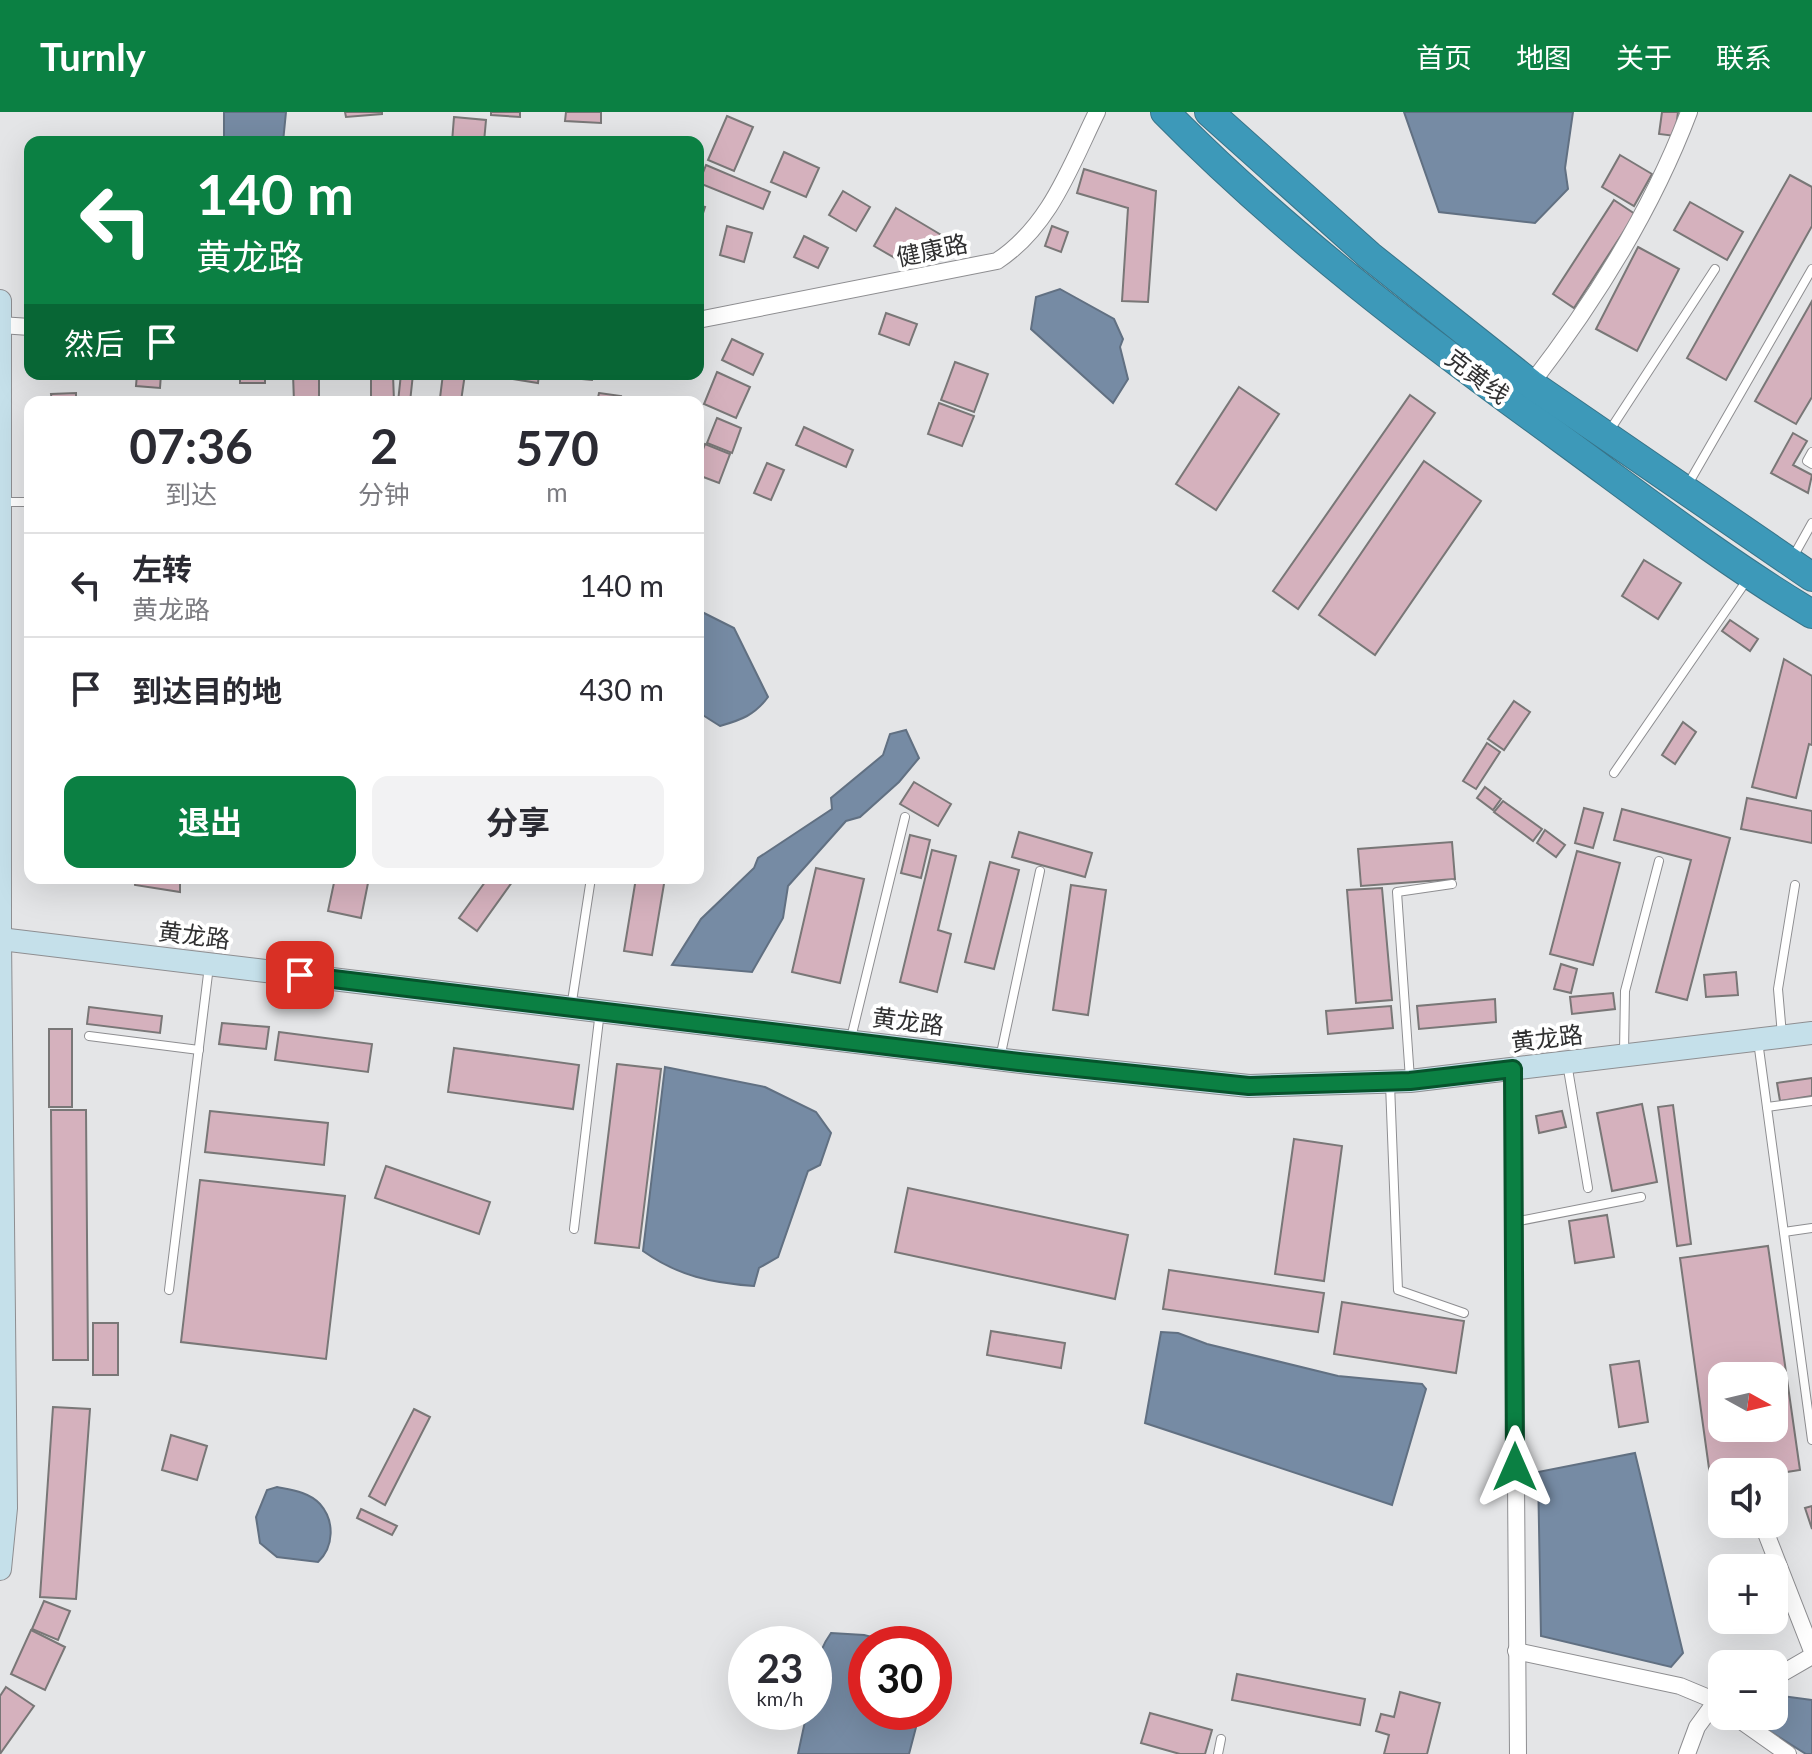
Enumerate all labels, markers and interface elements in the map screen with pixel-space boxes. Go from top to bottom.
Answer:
text: Turnly [40,33,146,79]
text: 首页 [1416,40,1472,74]
text: 地图 [1516,40,1572,74]
text: 关于 [1616,40,1672,74]
text: 联系 [1716,40,1772,74]
text: 140 m [196,160,354,227]
icon: left [64,168,168,272]
street label: 健康路 [893,228,970,271]
text: 黄龙路 [196,234,304,278]
icon: arrive [140,320,184,364]
text: 然后 [64,325,124,361]
street label: 克黄线 [1440,343,1515,409]
text: 07:36 [129,417,253,474]
text: 2 [370,417,398,474]
text: 570 [515,419,599,476]
text: m [546,476,568,508]
text: 到达 [165,478,217,510]
text: 分钟 [358,478,410,510]
text: 左转 [132,550,192,586]
icon: left [64,563,108,607]
text: 140 m [579,567,664,603]
text: 黄龙路 [132,593,210,625]
icon: arrive [64,667,108,711]
text: 430 m [579,671,664,707]
text: 到达目的地 [132,672,282,708]
button: 退出 [64,776,356,868]
button: 分享 [372,776,664,868]
street label: 黄龙路 [157,916,232,953]
pin [266,941,334,1009]
icon: arrive [278,953,322,997]
street label: 黄龙路 [871,1002,946,1039]
street label: 黄龙路 [1509,1019,1584,1056]
north arrow [1708,1362,1788,1442]
map controls [1708,1362,1788,1730]
position arrow [1473,1425,1557,1509]
button: sound [1708,1458,1788,1538]
button: + [1708,1554,1788,1634]
speed limit sign: 30 [848,1626,952,1730]
text: 23 [757,1644,803,1692]
button: − [1708,1650,1788,1730]
text: km/h [757,1686,803,1710]

